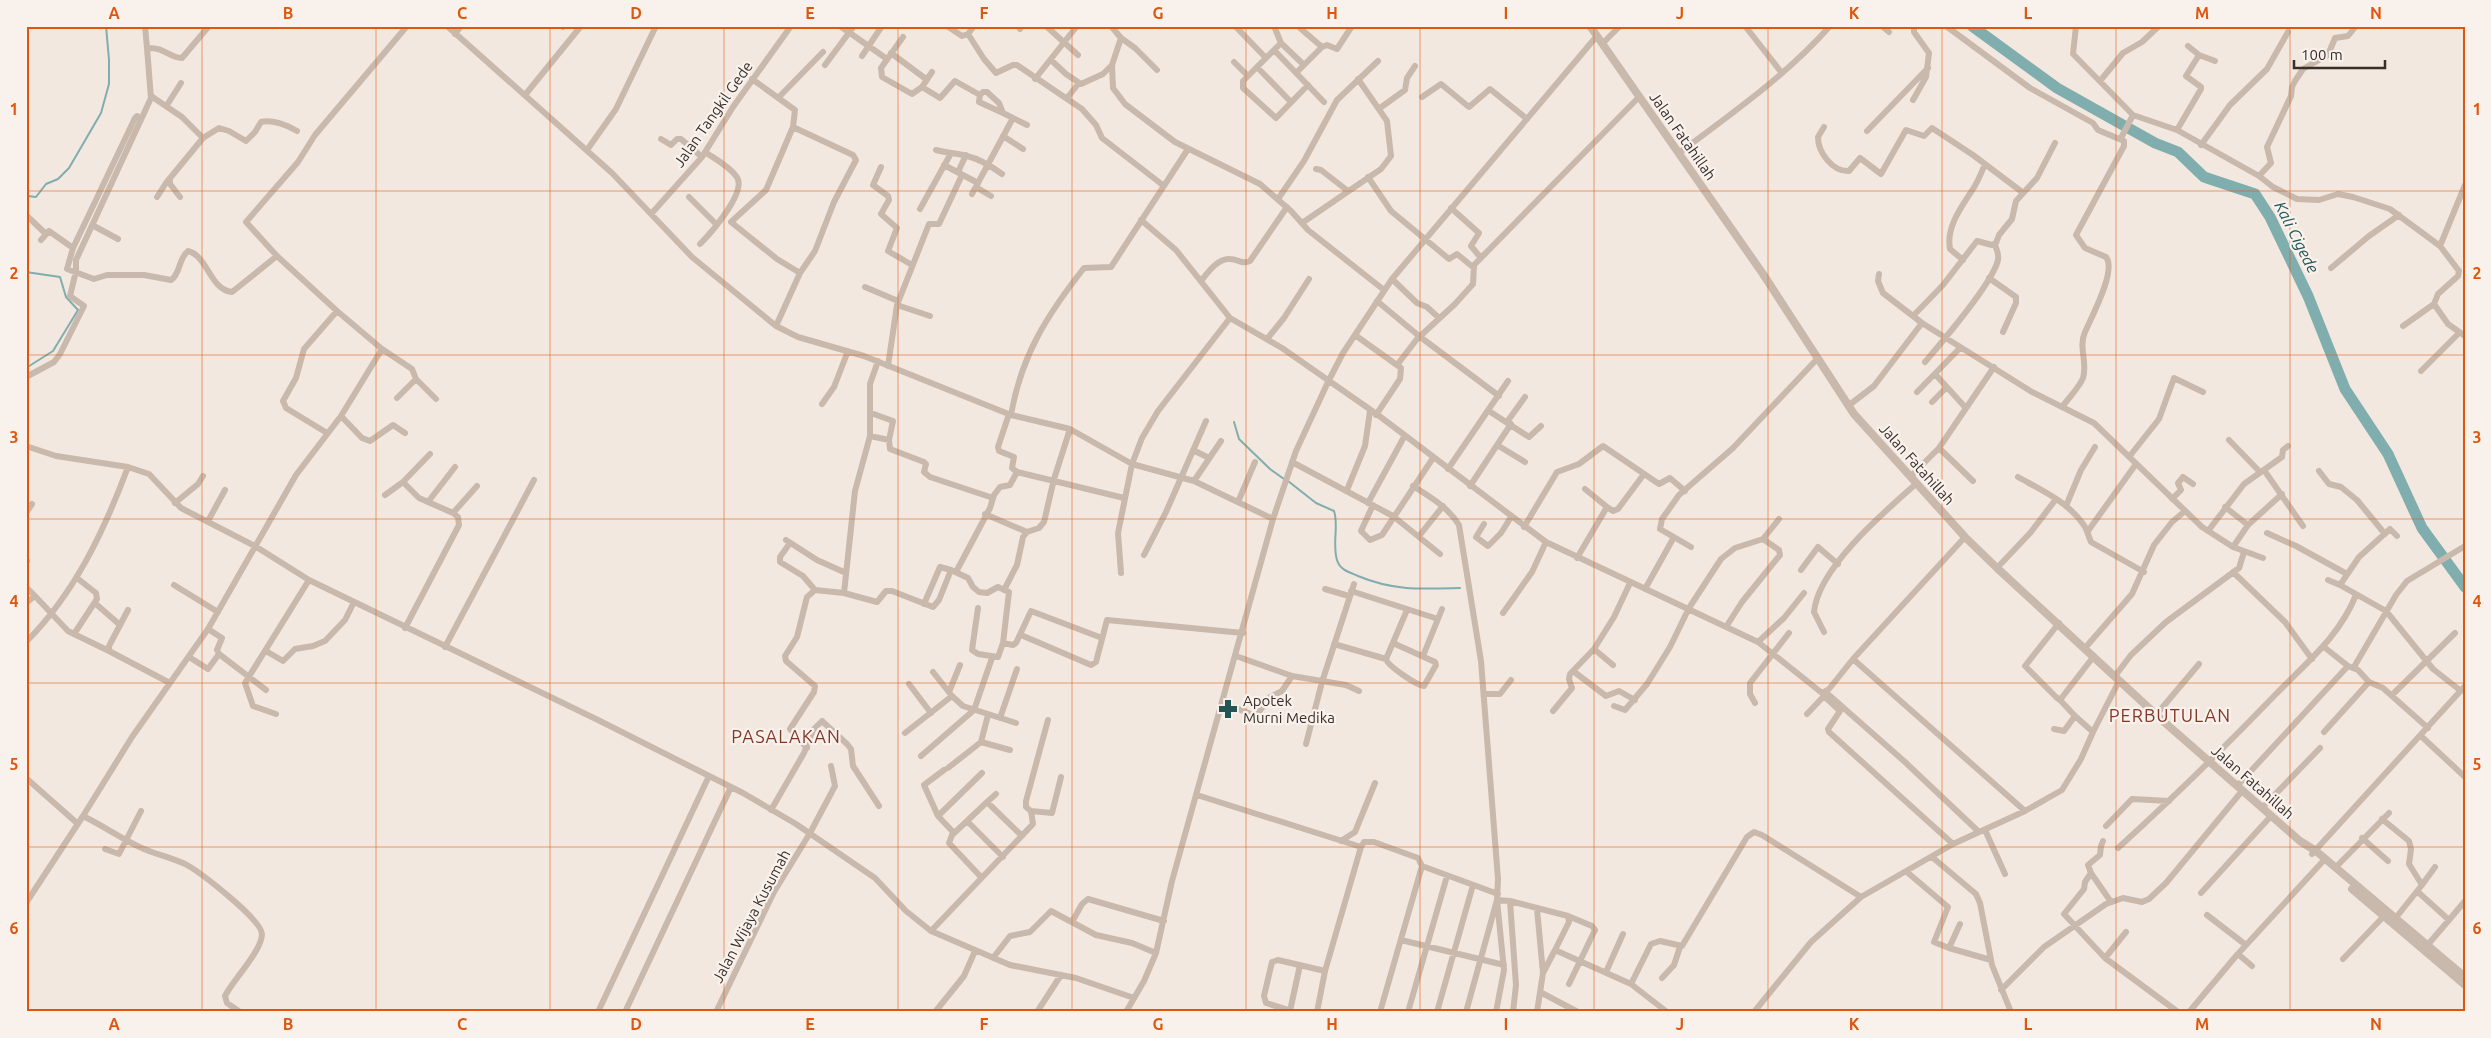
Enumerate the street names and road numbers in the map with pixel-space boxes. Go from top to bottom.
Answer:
street label: Jalan Tangkil Gede [670,58,756,170]
street label: Jalan Fatahillah [1646,89,1720,183]
street label: Jalan Fatahillah [1876,420,1958,508]
street label: Jalan Fatahillah [2208,742,2298,822]
street label: Jalan Wijaya Kusumah [709,847,793,985]

